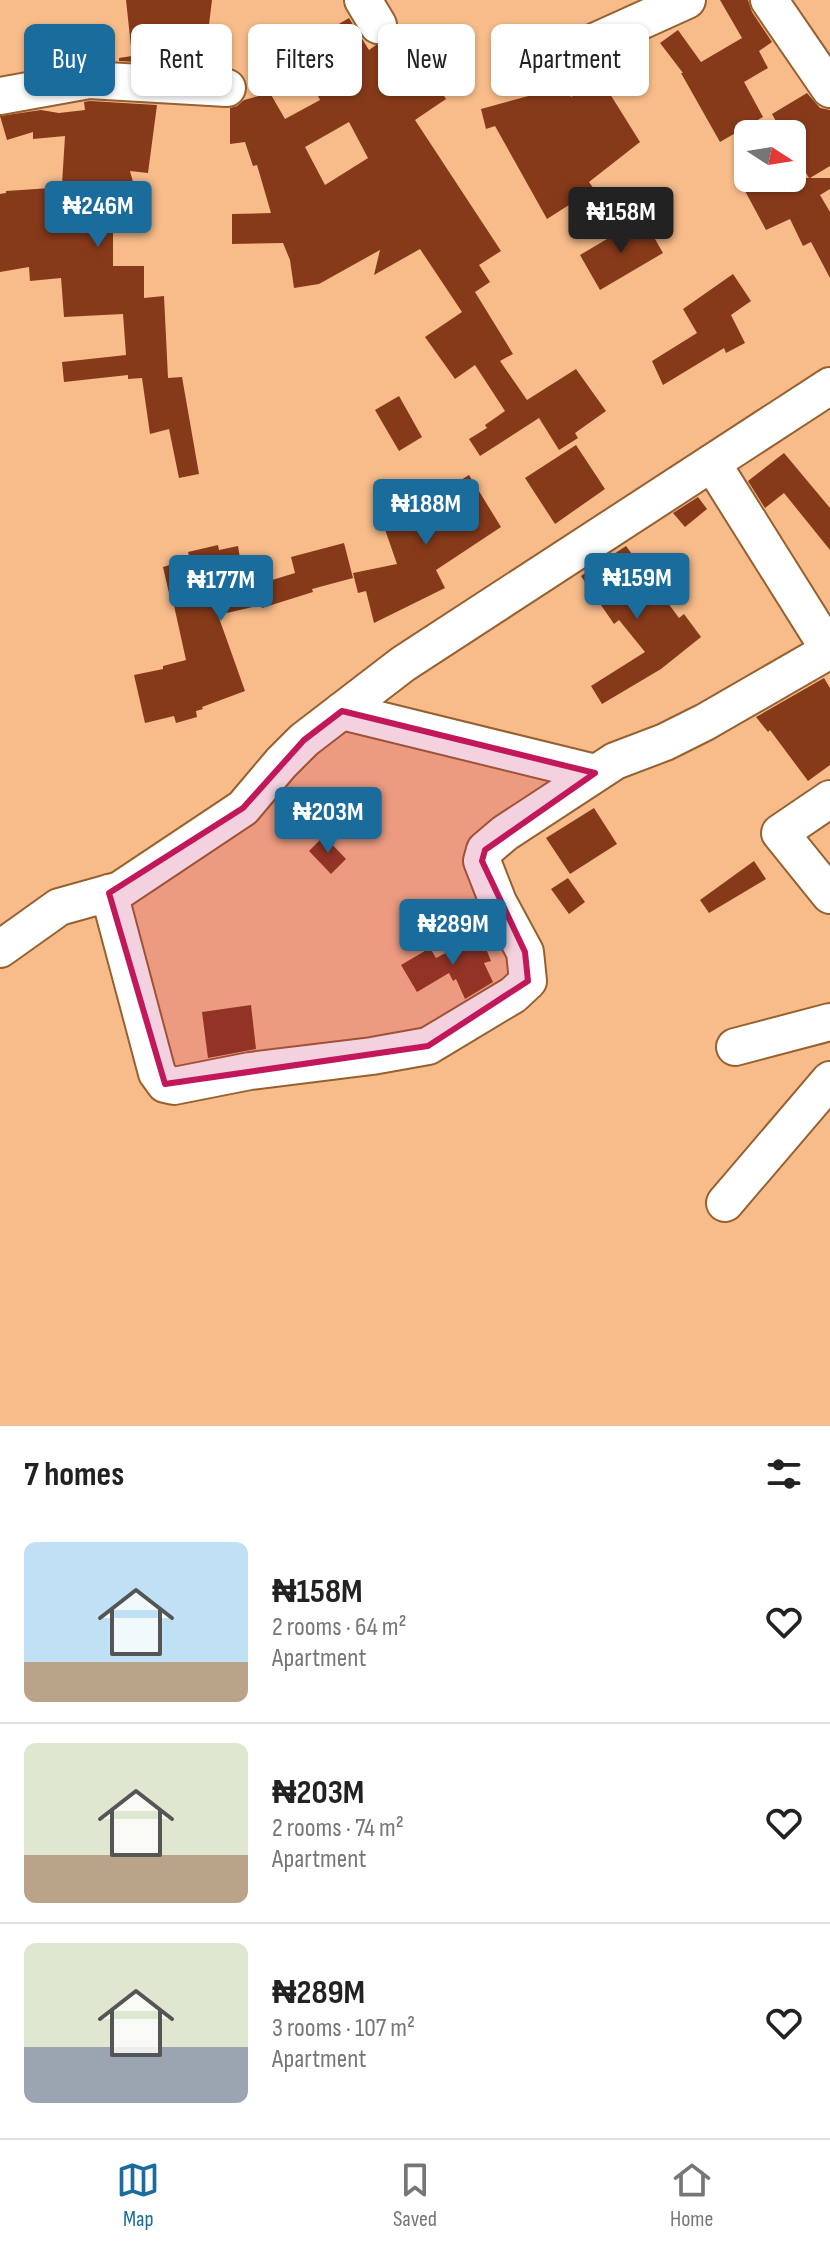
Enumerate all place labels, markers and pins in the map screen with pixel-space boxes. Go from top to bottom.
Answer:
pin: ₦246M [42,181,154,249]
pin: ₦158M [565,187,677,255]
pin: ₦188M [370,479,482,547]
pin: ₦159M [581,553,693,621]
pin: ₦177M [165,555,277,623]
pin: ₦203M [272,787,384,855]
pin: ₦289M [397,899,509,967]

